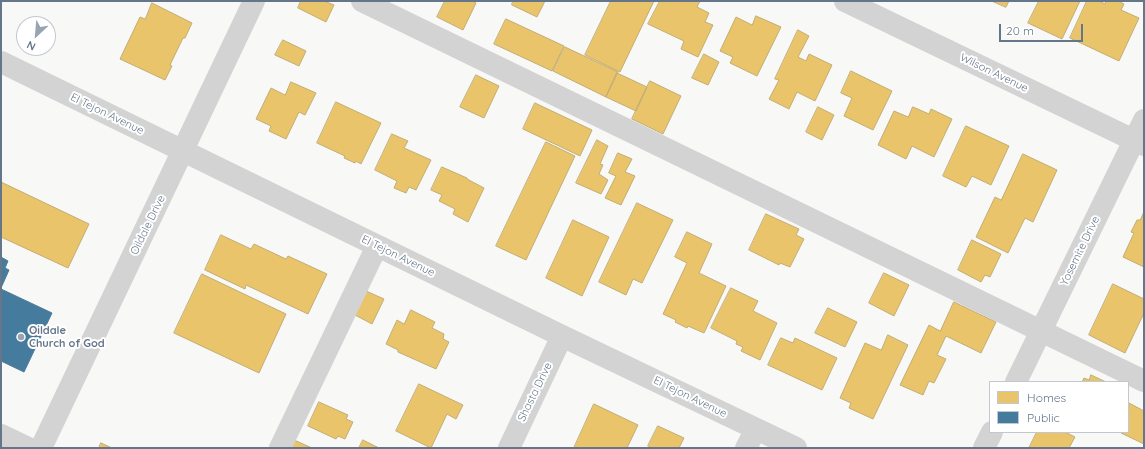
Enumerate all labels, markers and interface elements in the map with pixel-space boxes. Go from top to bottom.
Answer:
north arrow [16,16,56,56]
scale bar [1001,16,1085,42]
text: 20 m [1006,23,1034,38]
text: N [24,38,38,54]
street label: Wilson Avenue [958,51,1030,95]
street label: El Tejon Avenue [68,91,146,137]
street label: Oildale Drive [128,193,168,257]
street label: Yosemite Drive [1058,214,1102,288]
street label: El Tejon Avenue [359,233,437,279]
place label: Oildale Church of God [29,324,105,350]
marker: Oildale Church of God [16,332,26,342]
street label: Shasta Drive [515,360,555,424]
street label: El Tejon Avenue [651,374,729,420]
legend [989,381,1129,433]
text: Homes [1027,390,1066,405]
text: Public [1027,410,1060,425]

